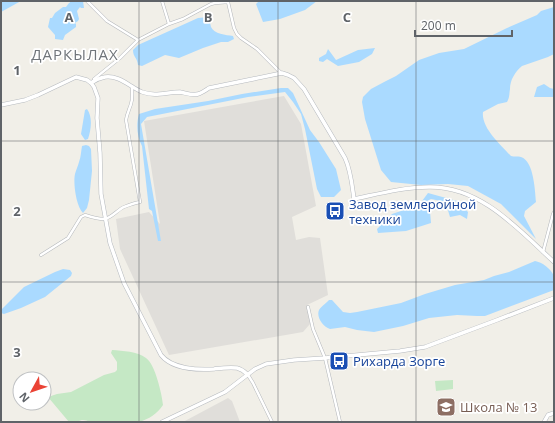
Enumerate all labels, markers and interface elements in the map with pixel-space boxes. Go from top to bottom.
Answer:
text: A [65,8,74,26]
text: B [204,8,213,26]
text: C [343,8,351,26]
scale bar [415,12,512,38]
text: 200 m [421,17,456,34]
district label: ДАРКЫЛАХ [31,44,119,64]
text: 1 [13,61,21,79]
place label: Завод землеройной техники [349,195,476,228]
bus stop icon: Завод землеройной техники [324,200,346,222]
text: 2 [13,202,21,220]
text: 3 [13,343,21,361]
bus stop icon: Рихарда Зорге [328,350,350,372]
place label: Рихарда Зорге [353,352,445,370]
north arrow [12,371,52,411]
text: N [15,389,33,406]
school or university icon: Школа № 13 [435,396,457,418]
place label: Школа № 13 [460,398,537,416]

